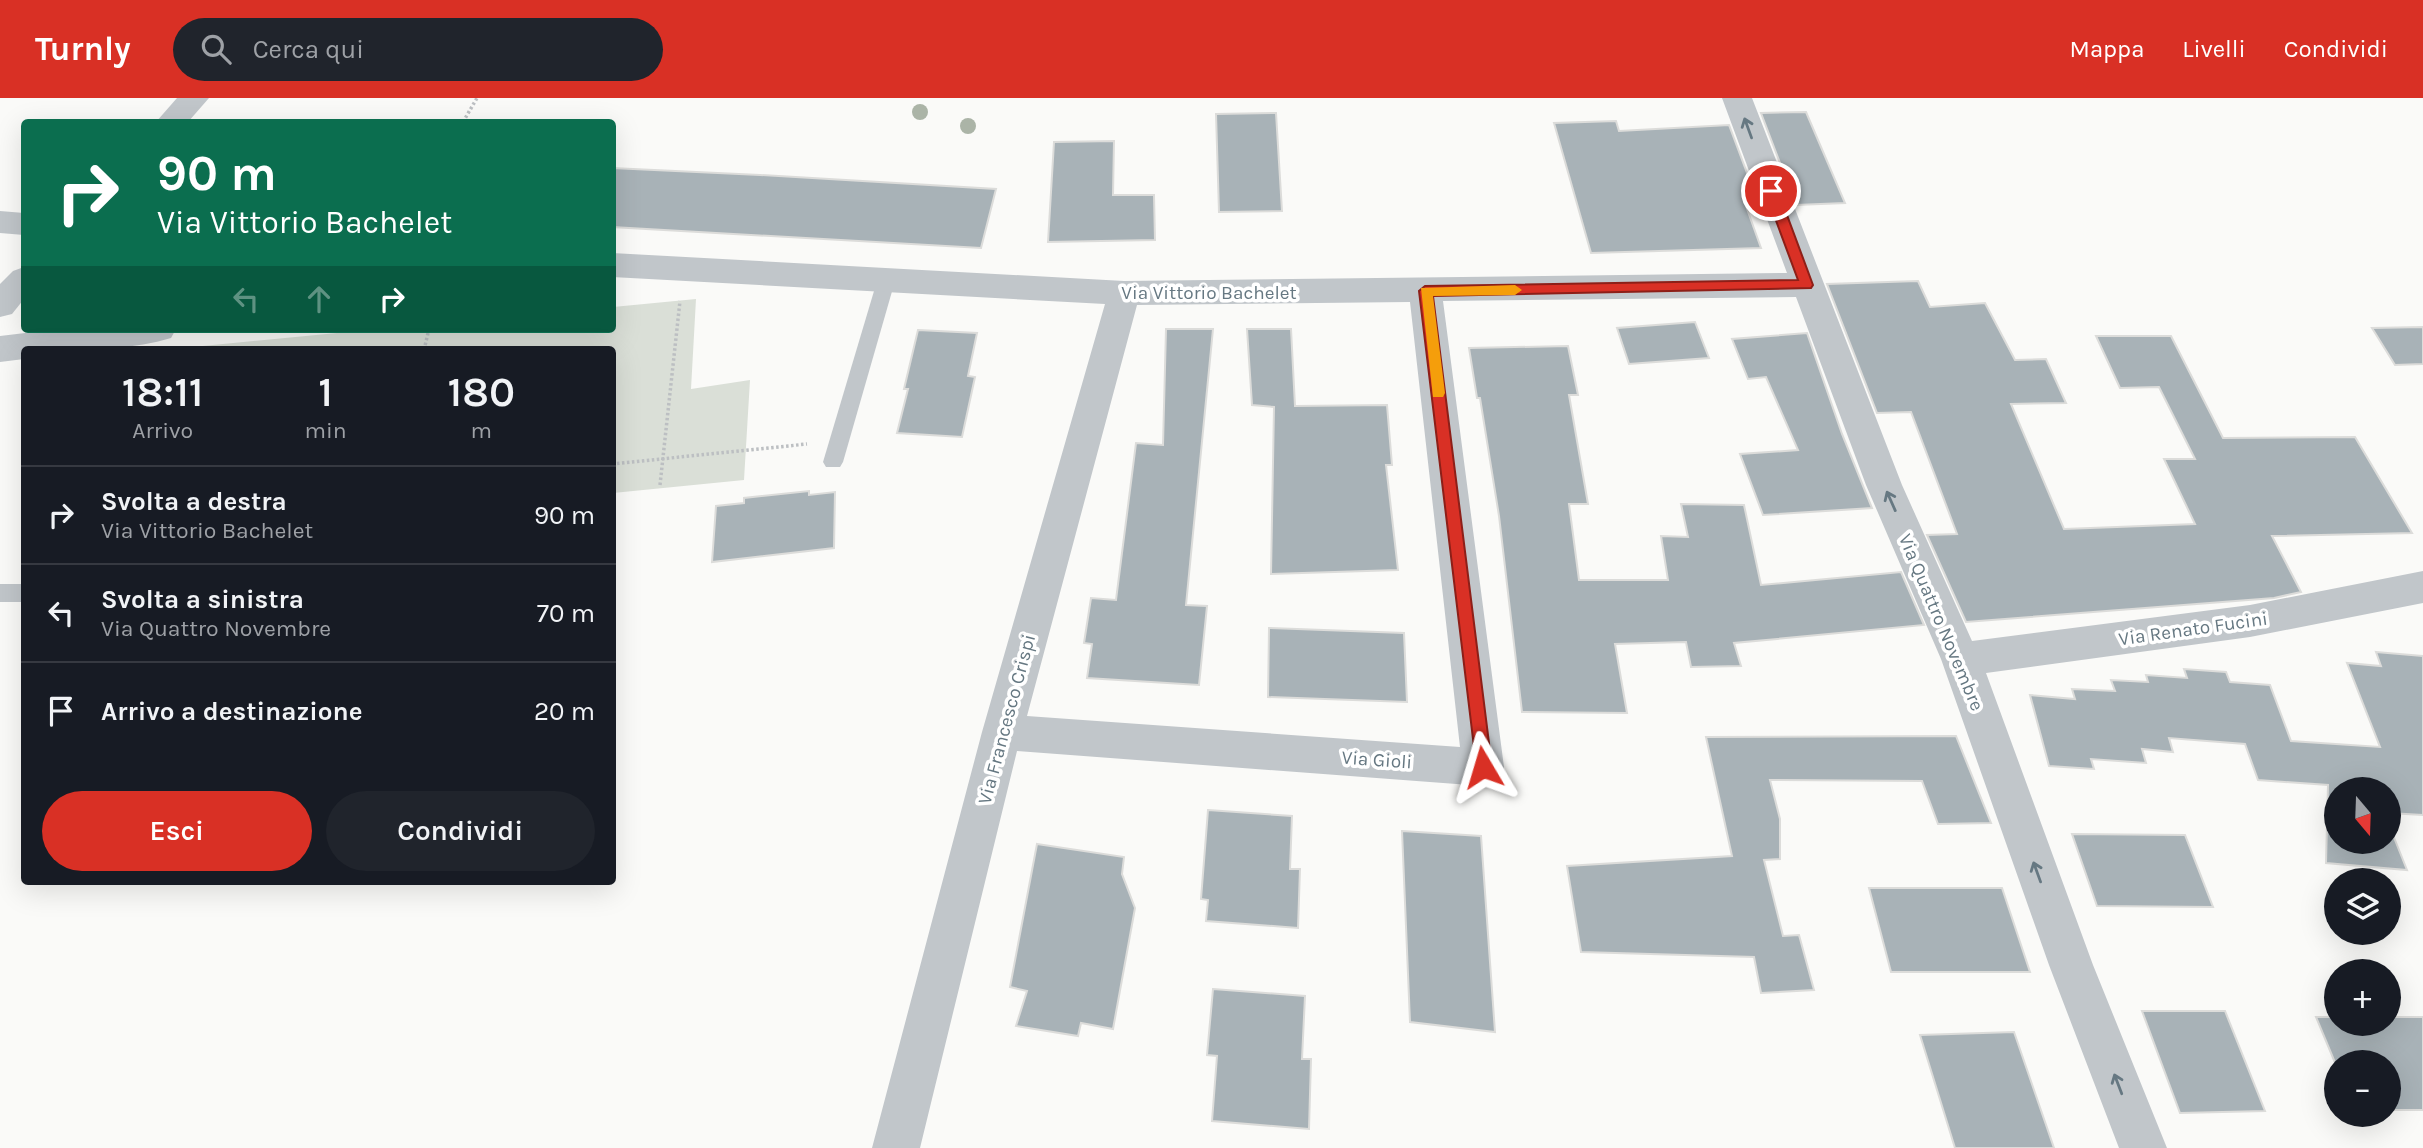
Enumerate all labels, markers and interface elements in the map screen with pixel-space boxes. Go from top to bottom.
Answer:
search box [173,18,663,81]
text: Turnly [35,30,131,68]
icon: search [197,30,235,68]
text: Cerca qui [253,34,364,65]
text: Mappa [2070,35,2144,63]
text: Livelli [2182,35,2246,63]
text: Condividi [2284,35,2388,63]
one-way arrow [1741,118,1753,140]
text: 90 m [157,145,277,202]
icon: right [42,147,133,238]
pin [1741,161,1801,221]
icon: arrive [1752,172,1790,210]
text: Via Vittorio Bachelet [157,204,452,241]
icon: left [227,280,265,318]
icon: ahead [300,280,338,318]
icon: right [373,280,411,318]
street label: Via Vittorio Bachelet [1121,282,1297,304]
text: 18:11 [122,367,204,417]
text: 1 [318,367,333,417]
text: 180 [448,367,515,417]
text: Arrivo [132,417,193,444]
text: min [304,417,347,444]
text: m [471,417,492,444]
text: Svolta a destra [101,486,287,517]
one-way arrow [1883,491,1896,512]
icon: right [42,496,80,534]
text: 90 m [534,500,595,531]
text: Via Vittorio Bachelet [101,517,313,544]
street label: Via Quattro Novembre [1894,531,1988,714]
text: Svolta a sinistra [101,584,304,615]
icon: left [42,594,80,632]
text: 70 m [537,598,595,629]
street label: Via Renato Fucini [2117,608,2269,650]
text: Via Quattro Novembre [101,615,331,642]
street label: Via Francesco Crispi [974,632,1040,807]
icon: arrive [42,692,80,730]
text: Arrivo a destinazione [101,696,363,727]
text: 20 m [534,696,595,727]
position arrow [1446,730,1520,804]
street label: Via Gioli [1341,747,1413,773]
north arrow [2324,777,2401,854]
map controls [2324,777,2401,1127]
button: Esci [42,791,312,871]
button: Condividi [326,791,595,871]
one-way arrow [2030,861,2043,883]
button: layers [2324,868,2401,945]
button: + [2324,959,2401,1036]
button: − [2324,1050,2401,1127]
one-way arrow [2110,1074,2123,1096]

